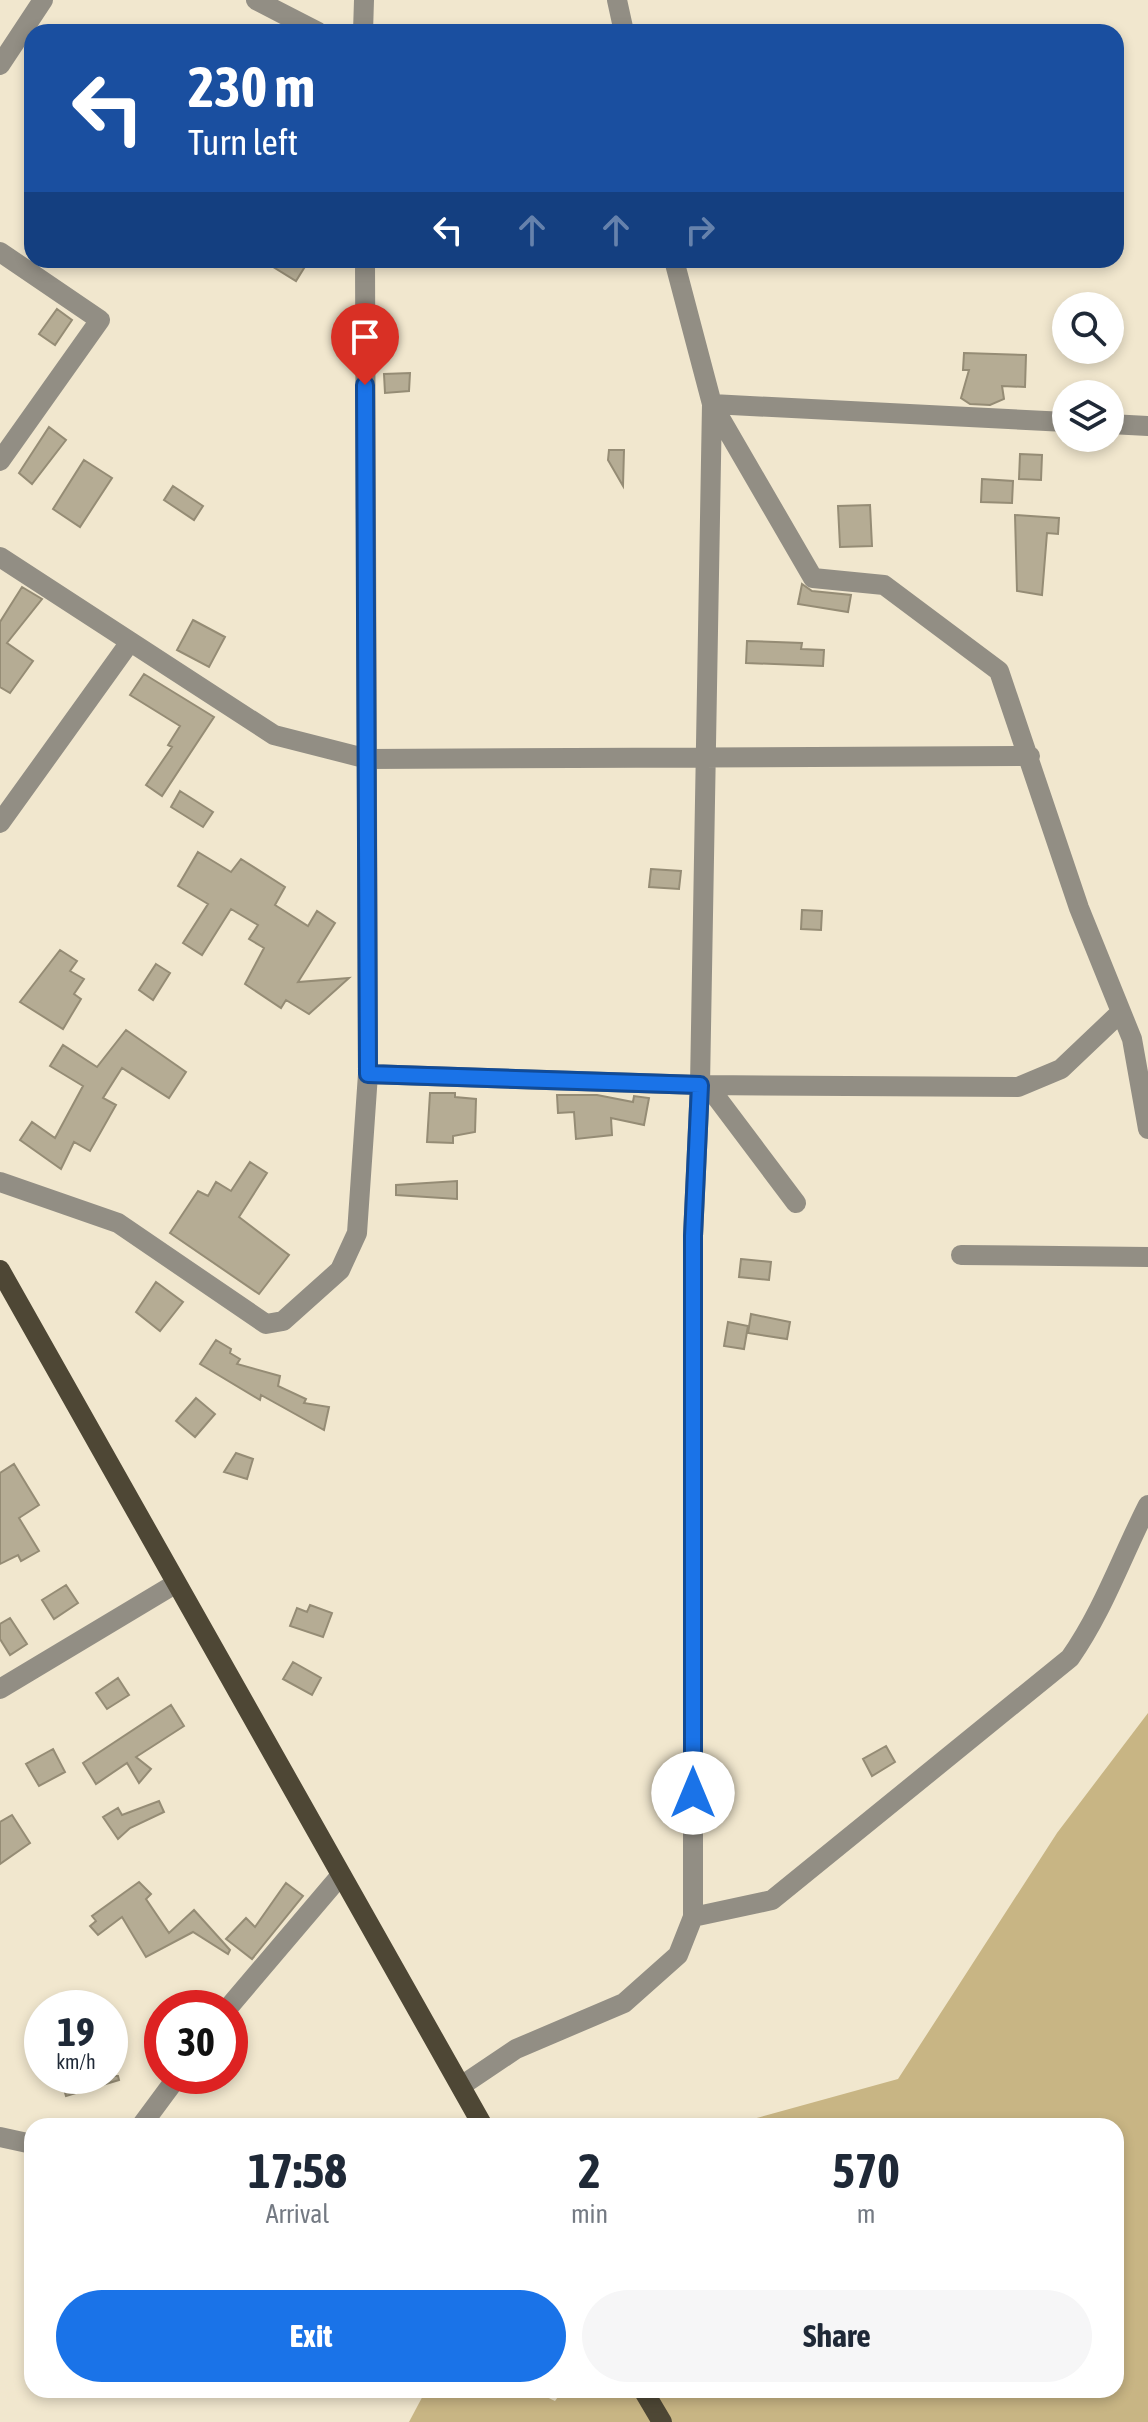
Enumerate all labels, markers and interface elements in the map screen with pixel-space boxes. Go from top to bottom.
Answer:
text: 230 m [188,55,315,119]
icon: left [56,56,160,160]
text: Turn left [188,121,298,163]
icon: left [426,208,470,252]
icon: ahead [510,208,554,252]
icon: ahead [594,208,638,252]
icon: right [678,208,722,252]
map controls [1052,292,1124,452]
button: search [1052,292,1124,364]
pin [331,303,399,385]
icon: arrive [343,315,387,359]
button: layers [1052,380,1124,452]
position arrow [651,1751,735,1835]
speed limit sign: 30 [144,1990,248,2094]
text: 19 [57,2009,95,2054]
text: km/h [56,2050,96,2073]
text: 17:58 [248,2143,347,2198]
text: 2 [578,2143,601,2198]
text: 570 [832,2143,900,2198]
text: Arrival [266,2199,329,2229]
text: min [571,2199,608,2229]
text: m [857,2199,875,2229]
button: Exit [56,2290,566,2382]
button: Share [582,2290,1092,2382]

